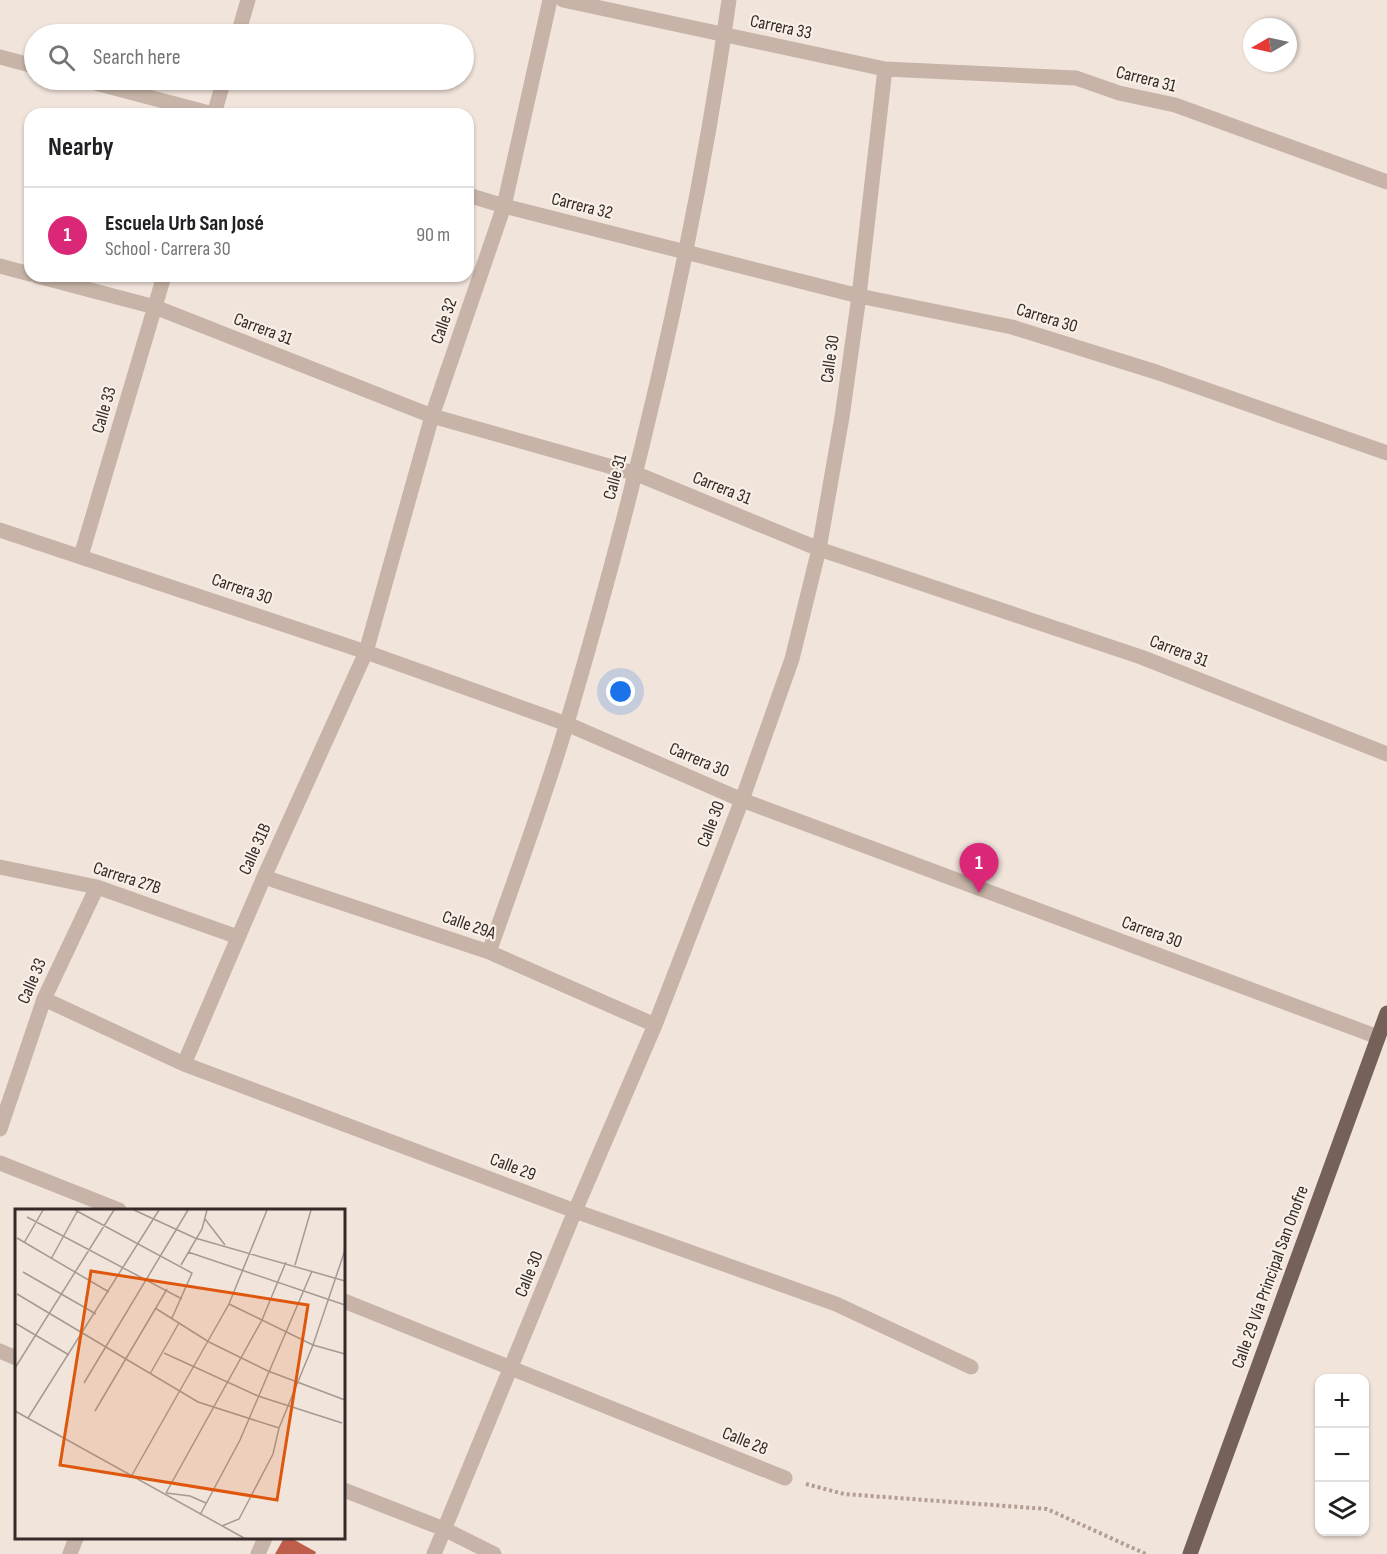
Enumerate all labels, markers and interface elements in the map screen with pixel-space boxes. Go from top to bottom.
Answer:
street label: Carrera 33 [748,10,814,44]
north arrow [1243,18,1297,72]
search box [24,24,474,90]
icon: search [45,41,78,74]
text: Search here [93,44,180,71]
street label: Carrera 31 [1114,61,1179,97]
text: Nearby [48,132,114,163]
street label: Carrera 32 [549,188,615,224]
text: Escuela Urb San José [105,210,264,237]
text: 1 [64,223,71,247]
text: 90 m [416,223,450,247]
text: School · Carrera 30 [105,237,231,261]
street label: Calle 32 [426,295,462,347]
street label: Carrera 30 [1014,299,1080,337]
street label: Carrera 31 [231,308,296,350]
street label: Calle 30 [816,334,844,384]
street label: Calle 33 [87,384,121,436]
street label: Calle 31 [599,451,631,502]
street label: Carrera 31 [690,467,755,509]
street label: Carrera 30 [209,569,275,609]
street label: Carrera 31 [1147,630,1212,672]
your location [606,677,635,706]
street label: Carrera 30 [666,738,732,782]
street label: Calle 30 [693,798,729,850]
street label: Calle 31B [234,820,276,878]
pin: 1 [960,844,998,893]
street label: Carrera 27B [90,857,164,899]
street label: Calle 29A [439,906,499,944]
street label: Carrera 30 [1119,911,1185,953]
street label: Calle 33 [13,955,51,1007]
street label: Calle 29 [487,1149,539,1185]
street label: Calle 29 Vía Principal San Onofre [1227,1183,1313,1371]
inset map [15,1209,345,1539]
street label: Calle 30 [510,1248,548,1300]
map controls [1315,1374,1369,1536]
button: + [1315,1374,1369,1428]
street label: Calle 28 [719,1422,771,1460]
button: − [1315,1428,1369,1482]
button: layers [1315,1482,1369,1536]

